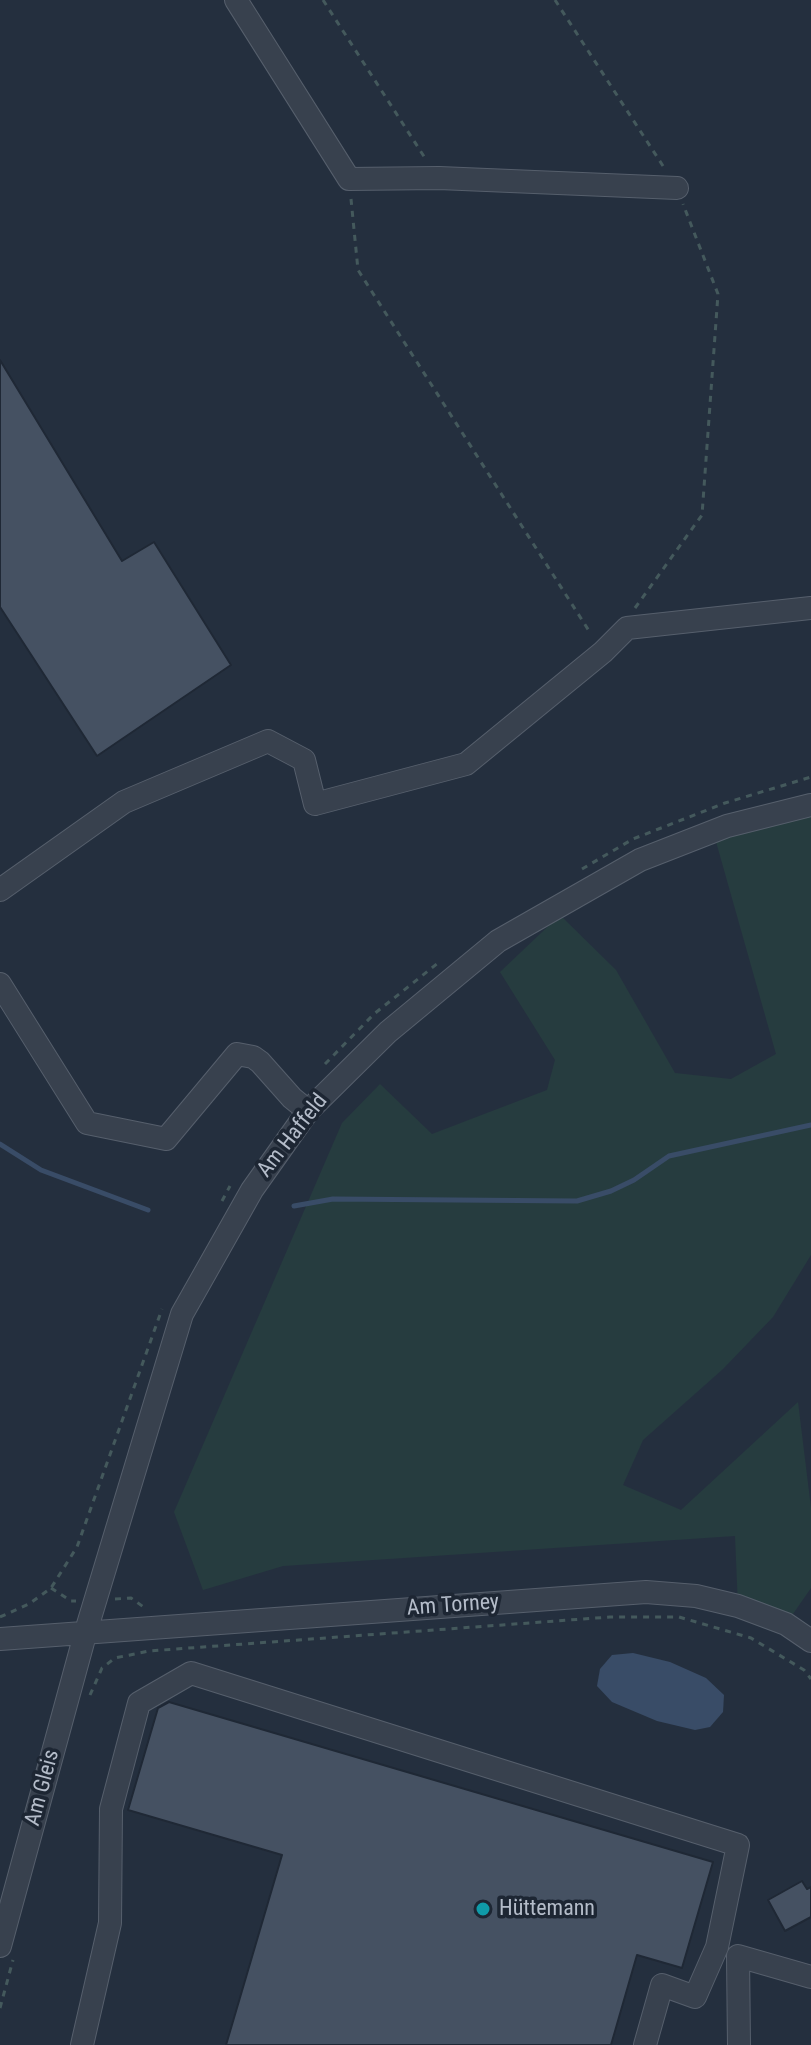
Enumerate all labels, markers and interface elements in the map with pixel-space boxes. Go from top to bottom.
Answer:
street label: Am Haffeld [252,1089,334,1183]
street label: Am Torney [406,1590,500,1622]
street label: Am Gleis [20,1747,66,1829]
place label: Hüttemann [499,1896,595,1922]
marker: Hüttemann [474,1900,492,1918]

